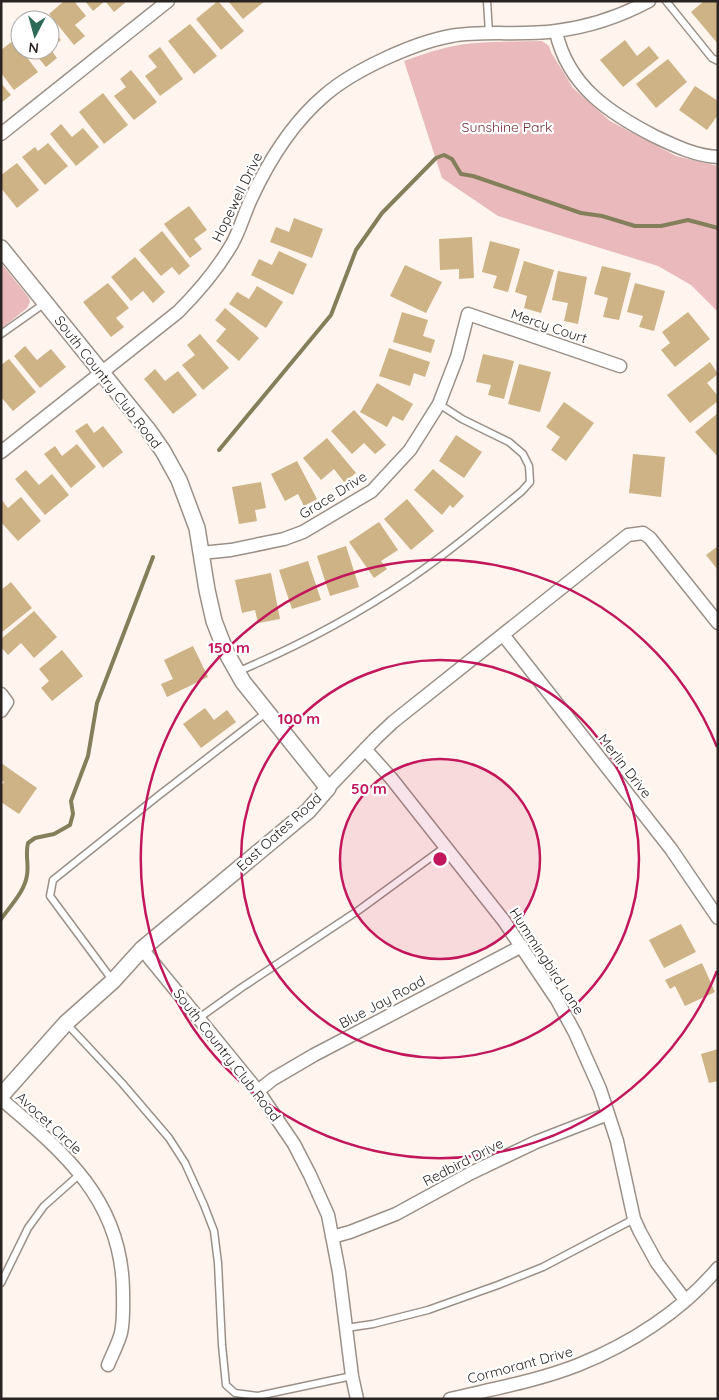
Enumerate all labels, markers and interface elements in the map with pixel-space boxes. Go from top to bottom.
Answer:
north arrow [10,10,60,60]
text: N [28,38,40,57]
park label: Sunshine Park [462,118,552,136]
street label: Hopewell Drive [208,149,266,245]
street label: Mercy Court [509,305,590,348]
street label: South Country Club Road [51,312,165,452]
street label: Grace Drive [296,467,370,523]
text: 150 m [208,638,250,657]
text: 100 m [278,709,320,728]
street label: Merlin Drive [594,730,656,802]
text: 50 m [351,779,387,798]
street label: East Oates Road [233,789,325,875]
centre of rings [431,850,449,868]
street label: Hummingbird Lane [506,904,588,1018]
street label: Blue Jay Road [336,972,428,1032]
street label: South Country Club Road [170,985,284,1125]
street label: Avocet Circle [12,1088,86,1158]
street label: Redbird Drive [420,1134,506,1190]
street label: Cormorant Drive [465,1342,575,1388]

